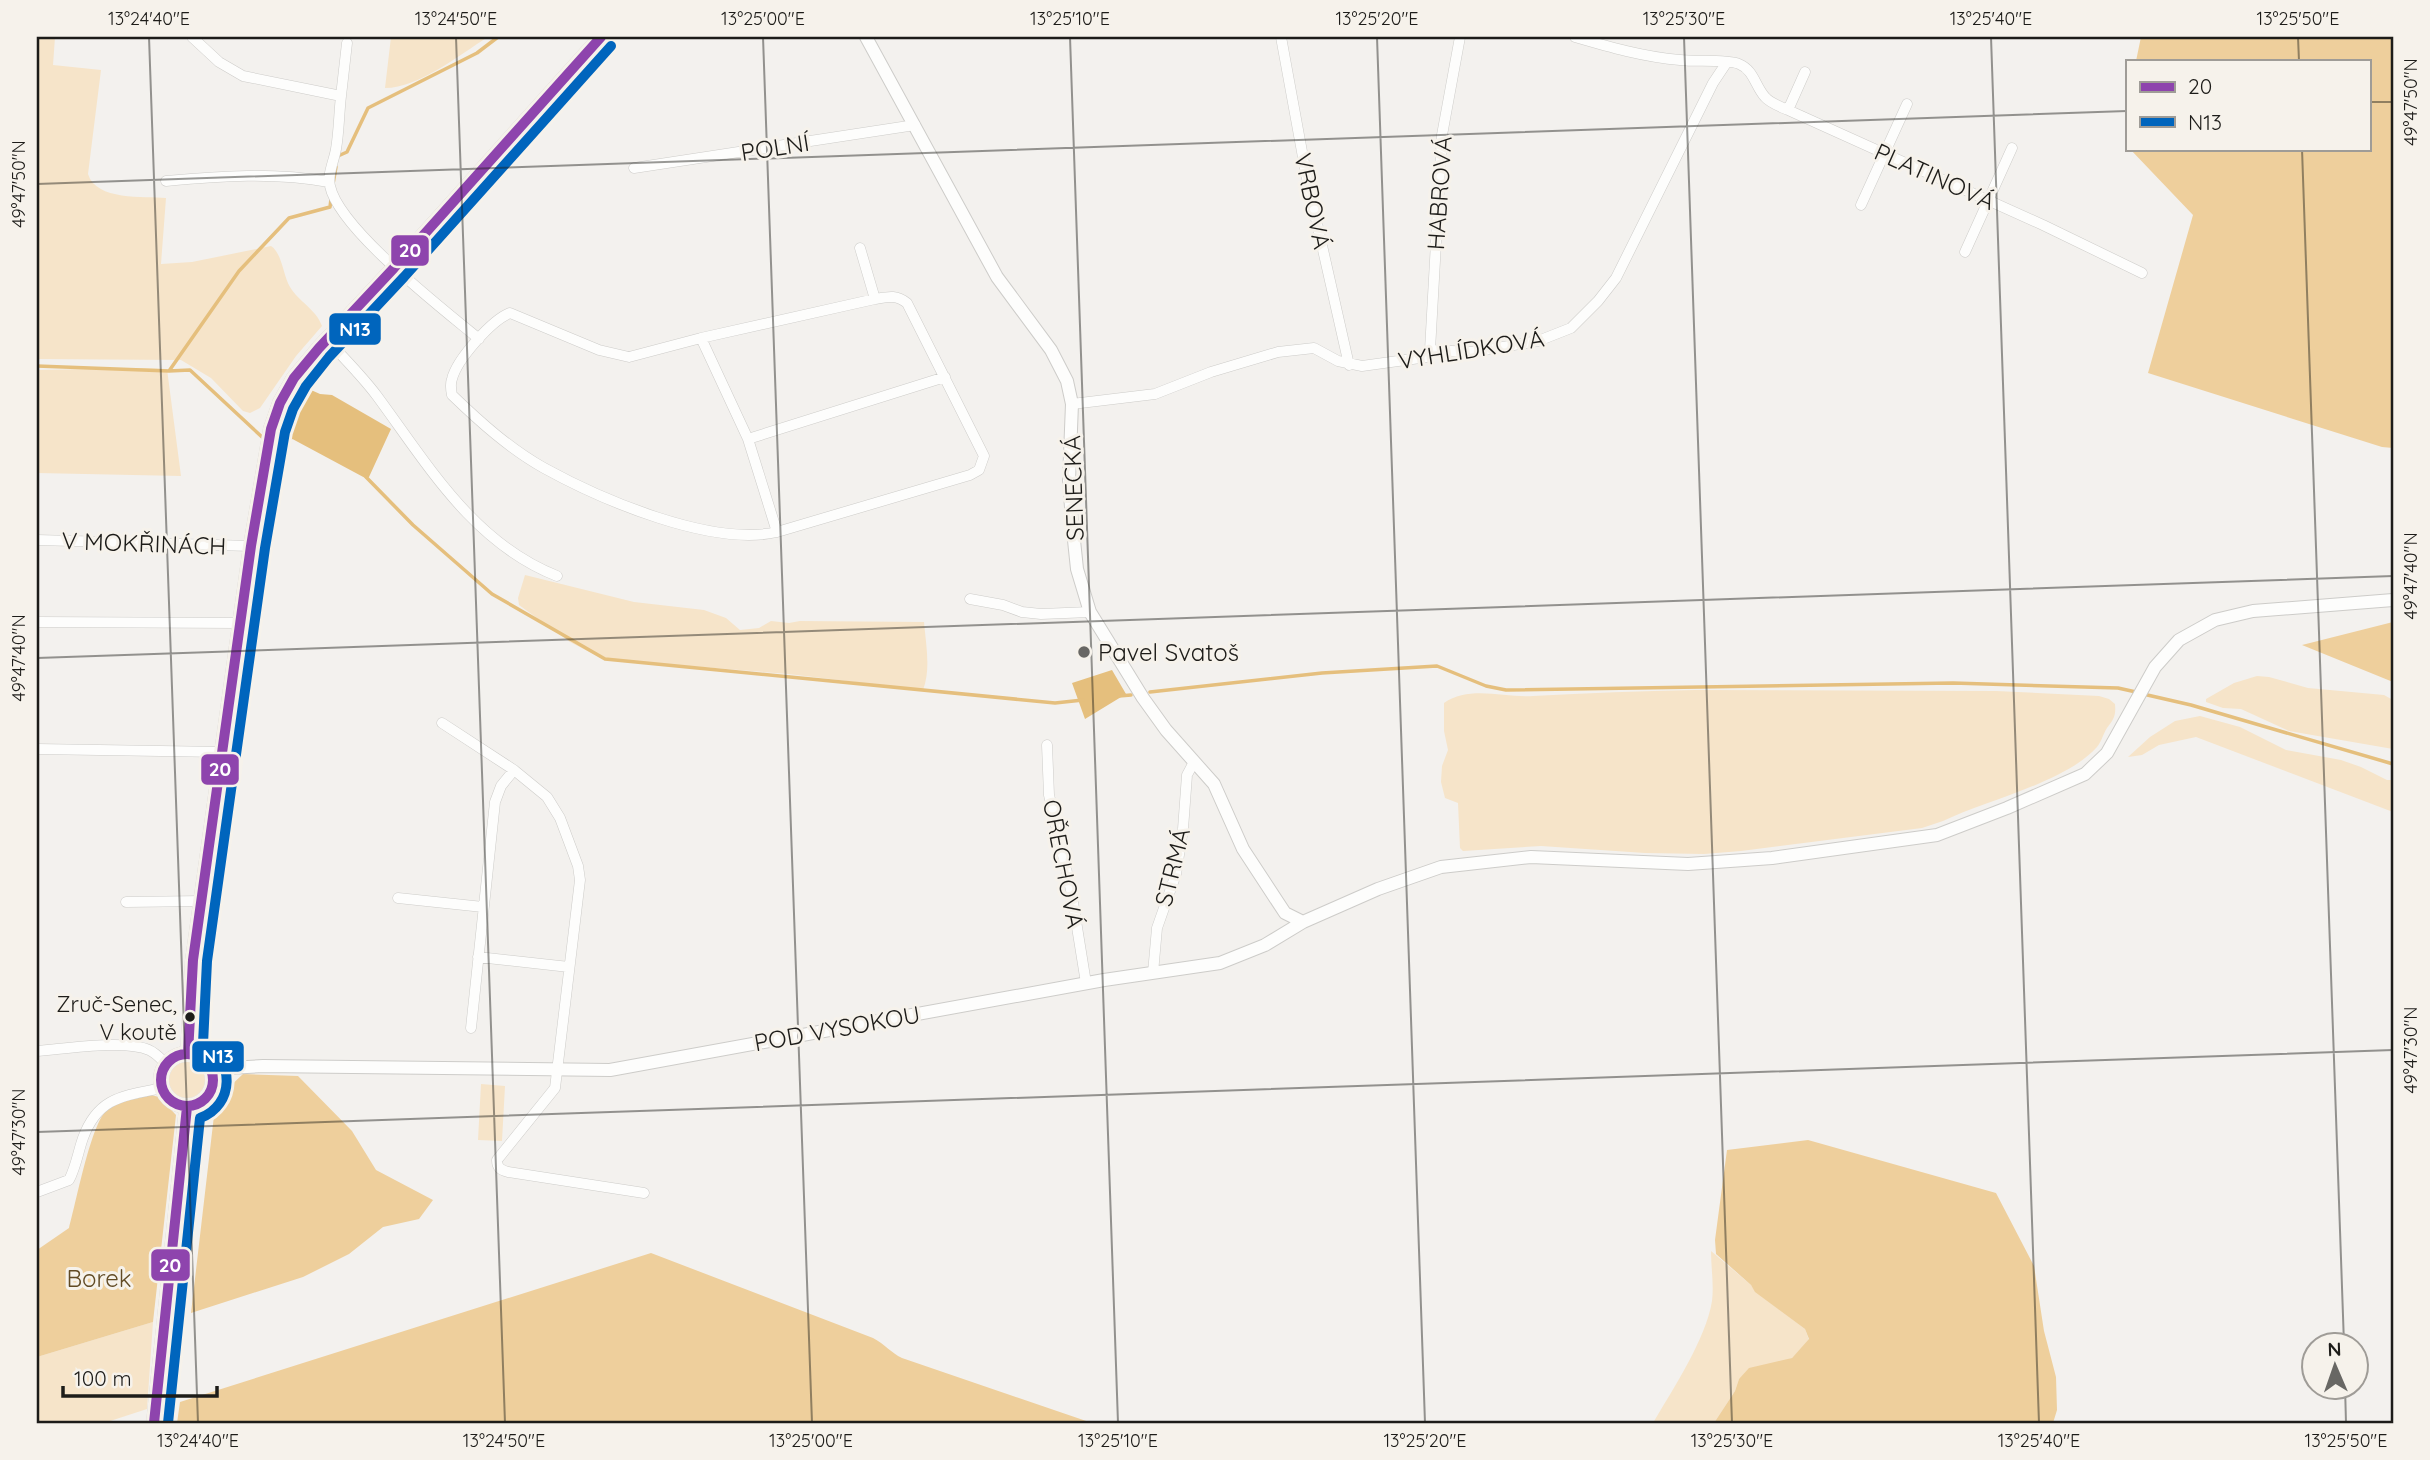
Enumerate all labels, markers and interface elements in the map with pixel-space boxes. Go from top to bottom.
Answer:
text: 13°24'40"E [108,7,190,30]
text: 13°24'50"E [415,7,497,30]
text: 13°25'00"E [721,7,805,30]
text: 13°25'10"E [1030,7,1110,30]
text: 13°25'20"E [1335,7,1419,30]
text: 13°25'30"E [1643,7,1725,30]
text: 13°25'40"E [1950,7,2032,30]
text: 13°25'50"E [2257,7,2339,30]
text: 49°47'50"N [2399,58,2422,146]
legend [2126,60,2370,150]
text: 20 [2188,73,2212,99]
text: N13 [2188,109,2222,135]
street label: POLNÍ [739,127,812,167]
street label: HABROVÁ [1420,135,1458,251]
street label: PLATINOVÁ [1870,136,2000,216]
text: 49°47'50"N [7,140,30,228]
street label: VRBOVÁ [1288,150,1338,252]
line badge: 20 [390,234,430,267]
text: 20 [399,238,421,262]
line badge: N13 [328,312,382,346]
text: N13 [339,317,371,341]
street label: VYHLÍDKOVÁ [1396,323,1546,375]
street label: SENECKÁ [1056,435,1090,541]
street label: V MOKŘINÁCH [61,525,227,561]
text: 49°47'40"N [2399,533,2422,620]
text: 49°47'40"N [7,615,30,702]
place label: Pavel Svatoš [1098,637,1239,667]
marker: Pavel Svatoš [1076,644,1092,660]
line badge: 20 [200,753,240,786]
text: 20 [209,757,231,781]
street label: OŘECHOVÁ [1037,797,1091,931]
street label: STRMÁ [1148,825,1196,909]
place label: Zruč-Senec, V koutě [56,990,177,1046]
street label: POD VYSOKOU [752,999,922,1057]
text: 49°47'30"N [2399,1007,2422,1093]
marker: Zruč-Senec, V koutě [183,1010,197,1024]
line badge: N13 [191,1040,245,1073]
text: N13 [202,1044,234,1068]
text: 49°47'30"N [7,1089,30,1175]
line badge: 20 [150,1248,191,1282]
text: 20 [159,1253,181,1277]
park label: Borek [66,1263,132,1293]
north arrow [2300,1330,2370,1400]
text: N [2327,1337,2342,1361]
scale bar [63,1355,217,1399]
text: 100 m [74,1365,132,1391]
text: 13°24'40"E [157,1429,239,1452]
text: 13°24'50"E [463,1429,545,1452]
text: 13°25'00"E [769,1429,853,1452]
text: 13°25'10"E [1078,1429,1158,1452]
text: 13°25'20"E [1383,1429,1467,1452]
text: 13°25'30"E [1691,1429,1773,1452]
text: 13°25'40"E [1998,1429,2080,1452]
text: 13°25'50"E [2305,1429,2387,1452]

